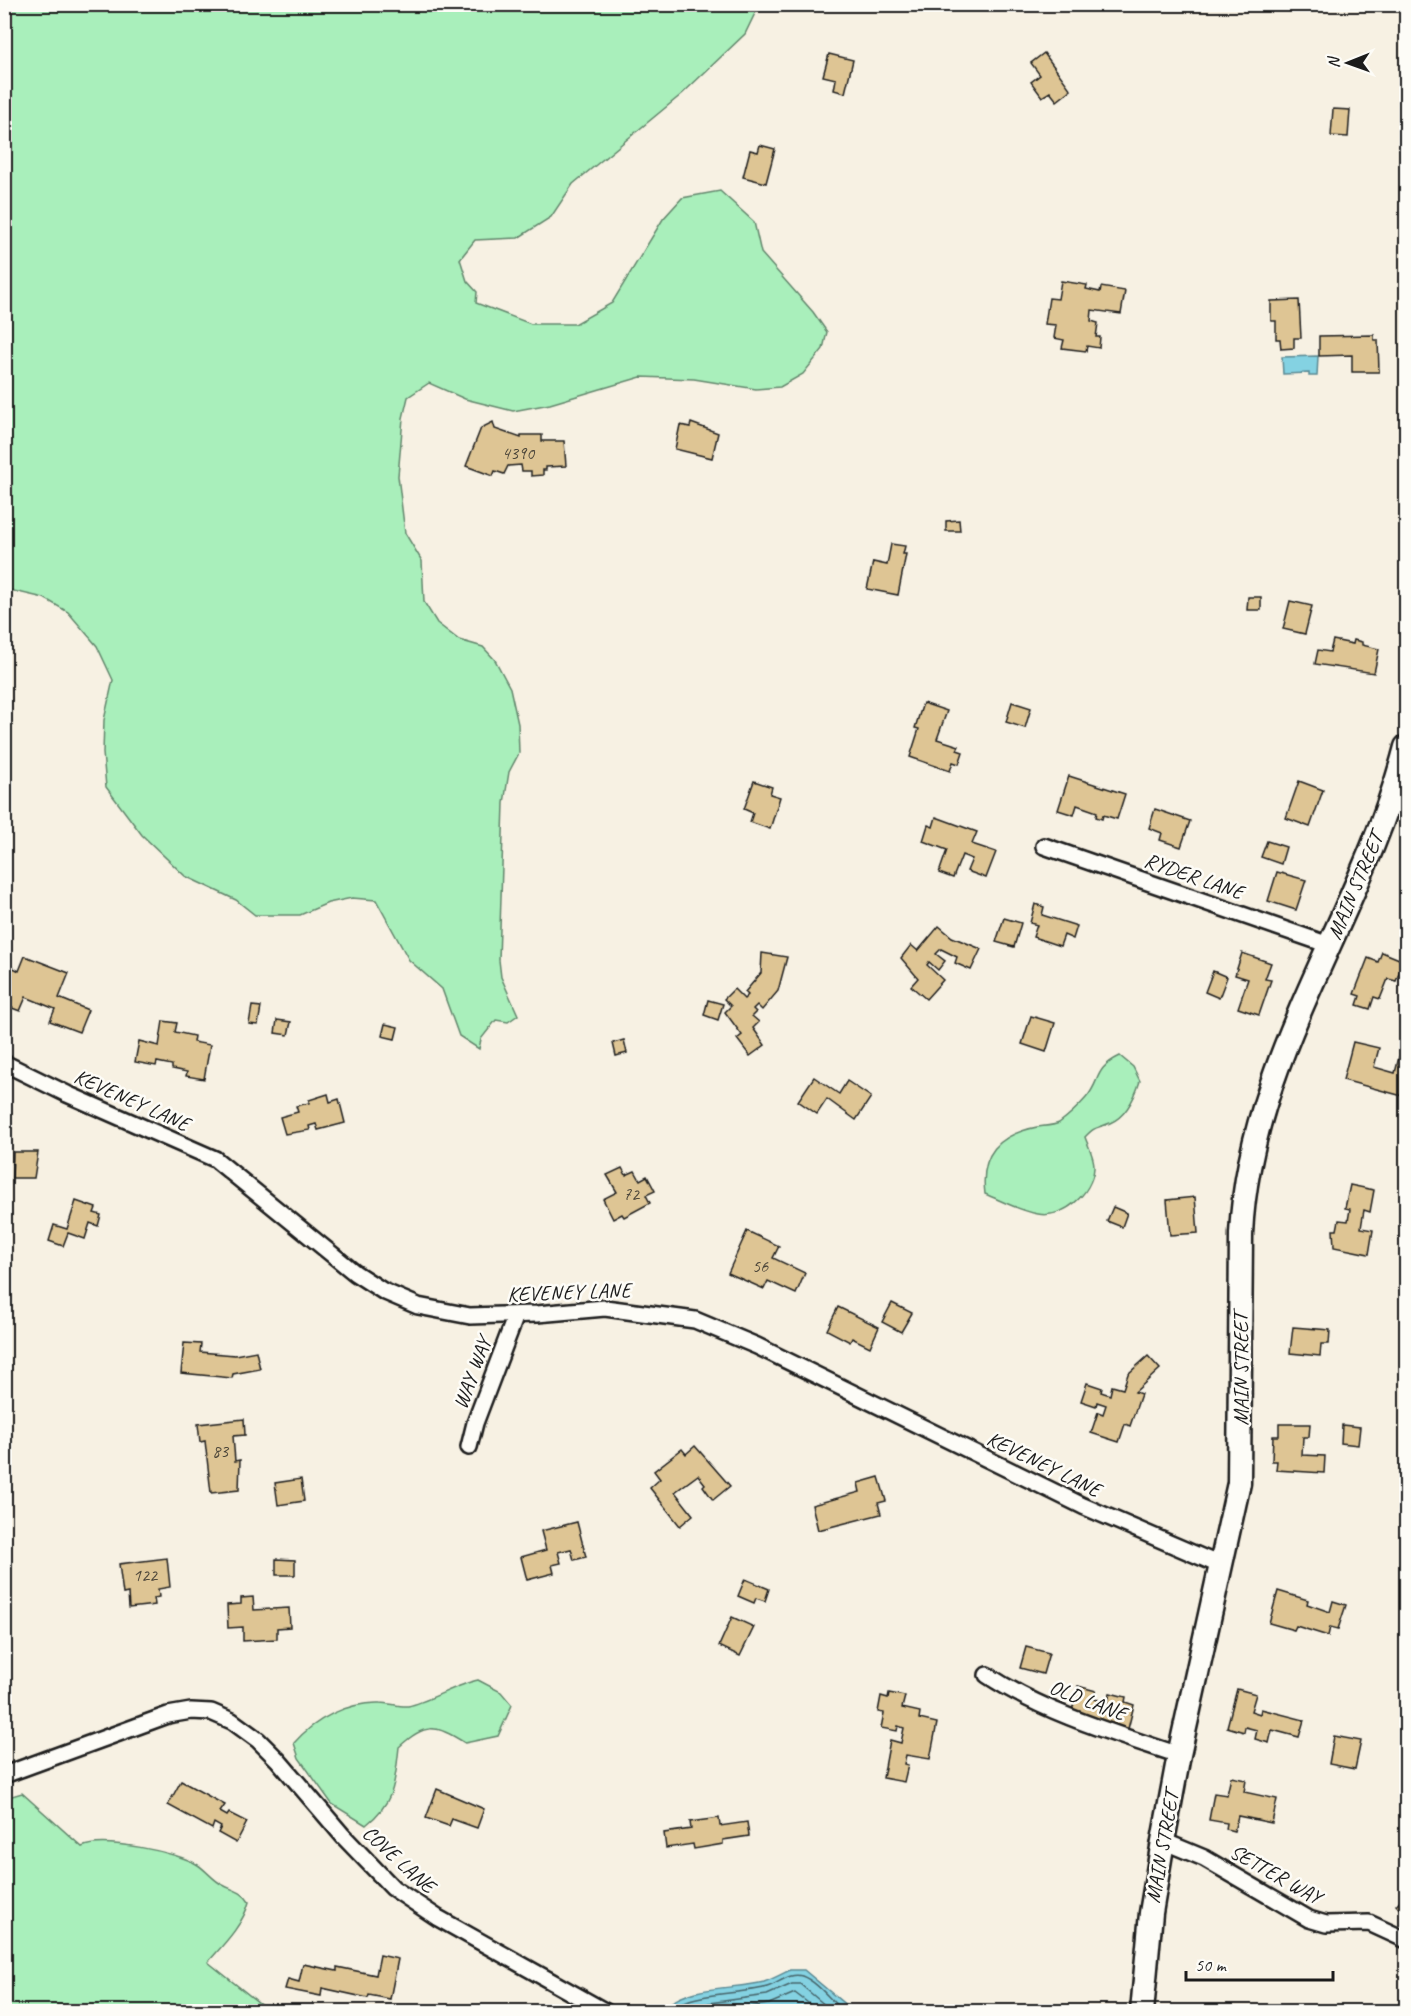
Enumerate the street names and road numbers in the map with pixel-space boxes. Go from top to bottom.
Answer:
street label: MAIN STREET [1321,824,1391,943]
street label: RYDER LANE [1141,847,1249,906]
street label: KEVENEY LANE [70,1063,196,1138]
street label: KEVENEY LANE [507,1277,634,1307]
street label: MAIN STREET [1228,1307,1254,1425]
street label: WAY WAY [447,1329,498,1412]
street label: KEVENEY LANE [983,1425,1107,1504]
street label: OLD LANE [1046,1673,1132,1727]
street label: MAIN STREET [1139,1784,1186,1905]
street label: COVE LANE [357,1820,443,1900]
street label: SETTER WAY [1226,1838,1329,1911]

